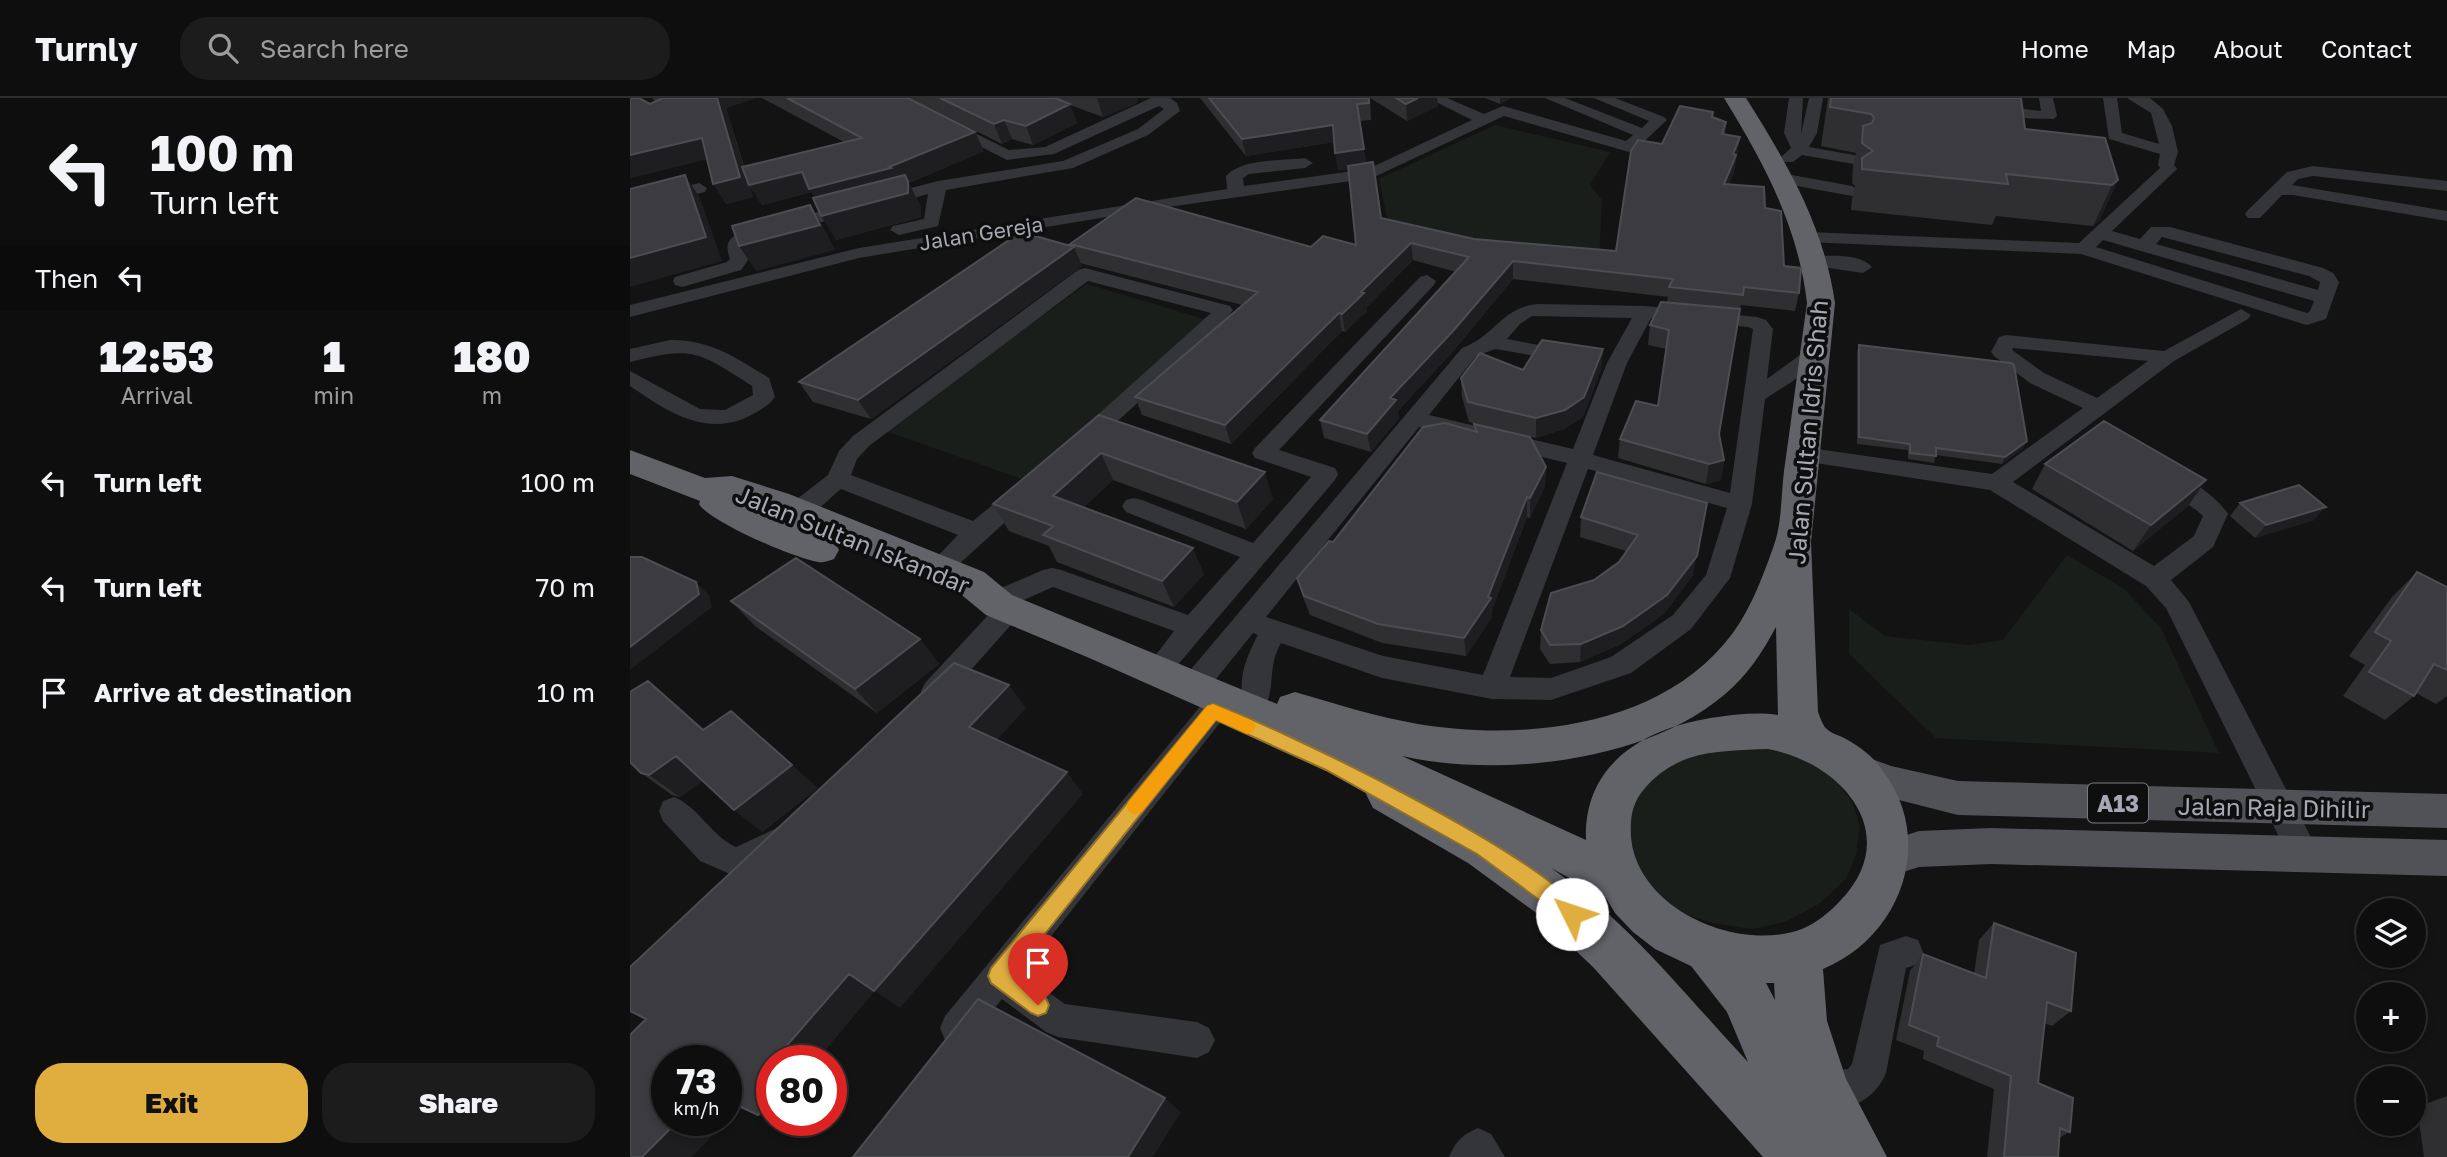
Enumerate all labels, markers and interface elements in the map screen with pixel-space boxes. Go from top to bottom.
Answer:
search box [180,17,670,80]
text: Turnly [35,29,138,68]
icon: search [204,29,242,67]
text: Search here [260,33,409,64]
text: Home [2021,34,2089,63]
text: Map [2127,34,2176,63]
text: About [2214,34,2283,63]
text: Contact [2321,34,2412,63]
text: 100 m [150,123,294,182]
icon: left [35,126,126,217]
text: Turn left [150,183,279,221]
street label: Jalan Gereja [917,210,1045,256]
icon: left [112,259,150,297]
text: Then [35,263,98,294]
street label: Jalan Sultan Idris Shah [1781,299,1833,565]
text: 12:53 [99,331,214,381]
text: 1 [323,331,345,381]
text: 180 [453,331,531,381]
text: Arrival [121,381,193,409]
text: min [313,381,354,409]
text: m [482,381,502,409]
icon: left [35,464,73,502]
text: Turn left [94,467,202,498]
text: 100 m [521,467,595,498]
street label: Jalan Sultan Iskandar [732,479,974,599]
icon: left [35,569,73,607]
text: Turn left [94,572,202,603]
text: 70 m [536,572,595,603]
icon: arrive [35,674,73,712]
text: Arrive at destination [94,677,352,708]
text: 10 m [537,677,595,708]
road number: A13 [2088,783,2148,822]
street label: Jalan Raja Dihilir [2178,791,2370,823]
position arrow [1535,877,1609,951]
map controls [2356,898,2426,1136]
button: layers [2356,898,2426,968]
pin [1008,933,1068,1005]
icon: arrive [1019,944,1057,982]
button: + [2356,982,2426,1052]
speed limit sign: 80 [756,1045,847,1136]
text: 73 [676,1060,717,1102]
button: Exit [35,1063,308,1143]
button: Share [322,1063,595,1143]
button: − [2356,1066,2426,1136]
text: km/h [674,1097,719,1119]

